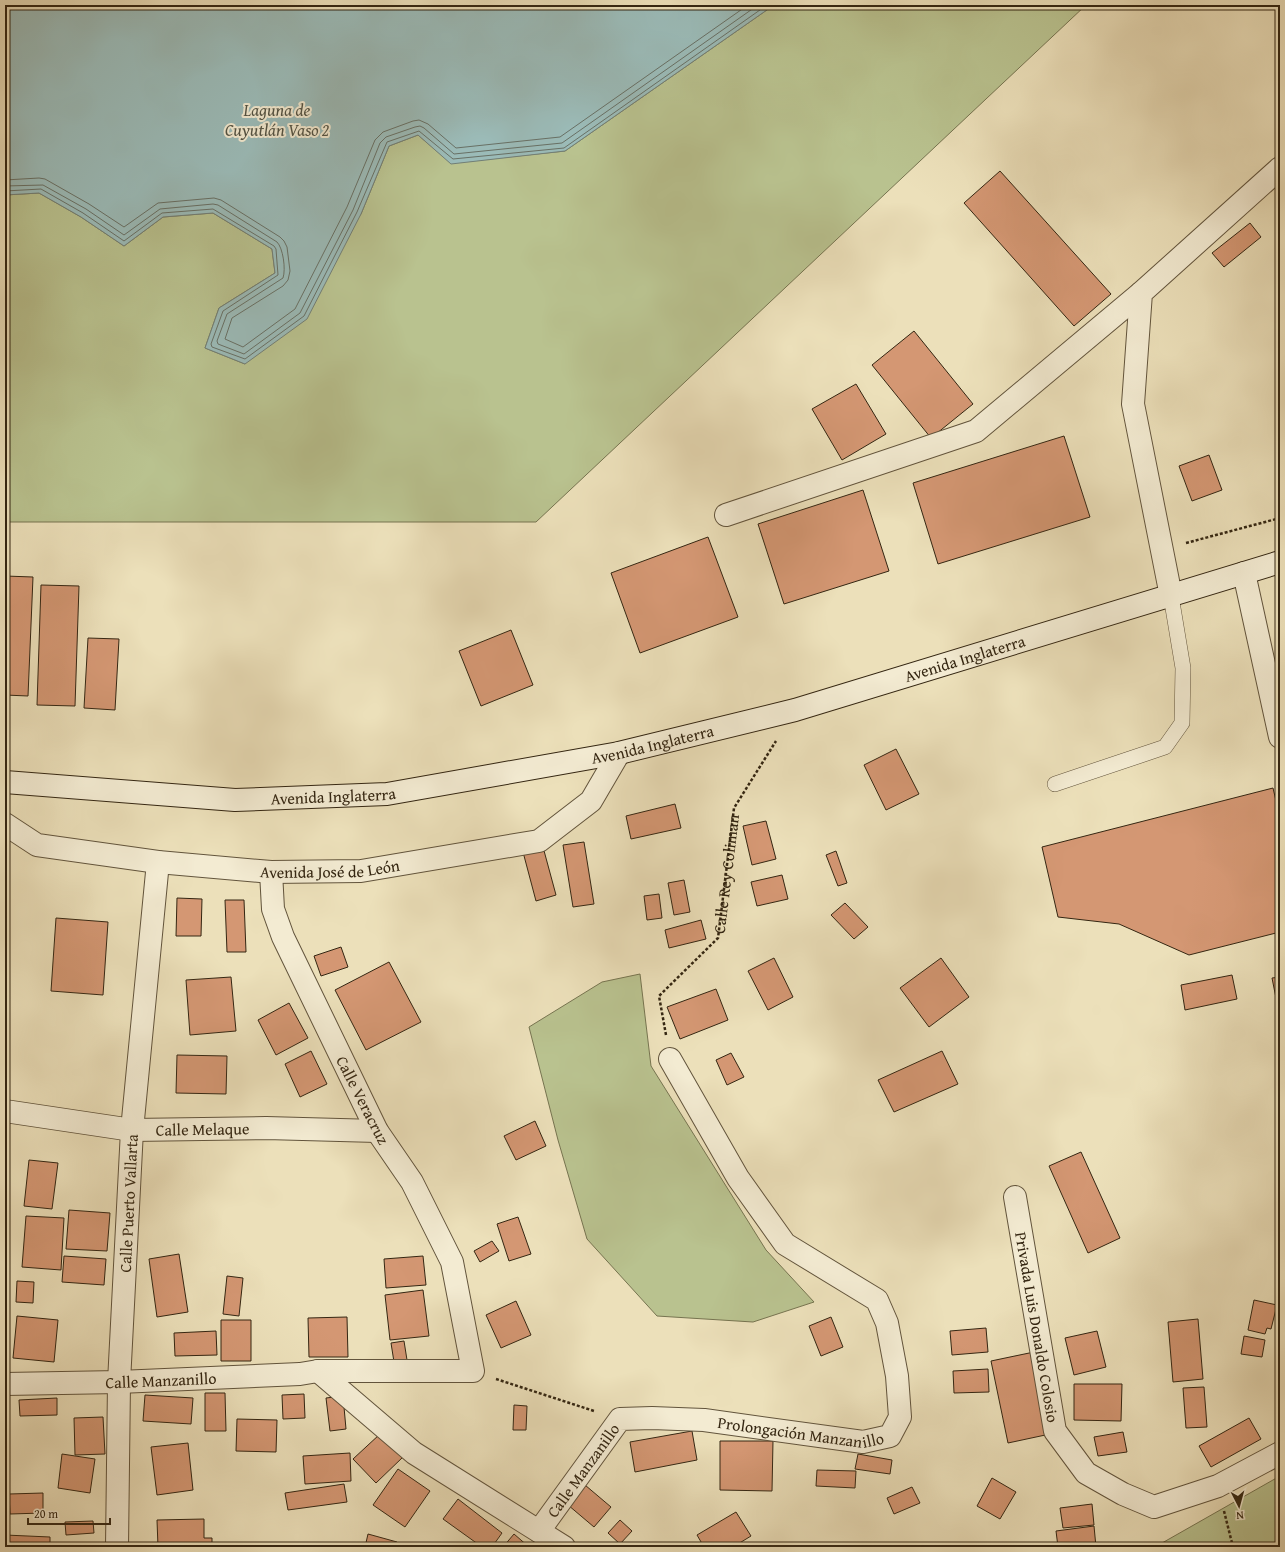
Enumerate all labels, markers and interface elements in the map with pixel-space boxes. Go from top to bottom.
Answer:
water label: Laguna de Cuyutlán Vaso 2 [225,97,329,142]
street label: Avenida Inglaterra [901,628,1028,688]
street label: Avenida Inglaterra [589,718,717,770]
street label: Avenida Inglaterra [270,781,398,811]
street label: Calle Rey Coliman [707,813,745,935]
street label: Avenida José de León [259,853,401,884]
street label: Calle Veracruz [330,1051,396,1149]
street label: Calle Melaque [156,1116,250,1142]
street label: Calle Puerto Vallarta [113,1133,144,1273]
street label: Privada Luis Donaldo Colosio [1009,1230,1065,1424]
street label: Calle Manzanillo [105,1366,217,1394]
street label: Prolongación Manzanillo [716,1410,886,1454]
street label: Calle Manzanillo [541,1418,625,1522]
north arrow [1219,1486,1259,1526]
scale bar [28,1500,110,1526]
text: 20 m [34,1505,58,1522]
text: N [1235,1508,1245,1524]

